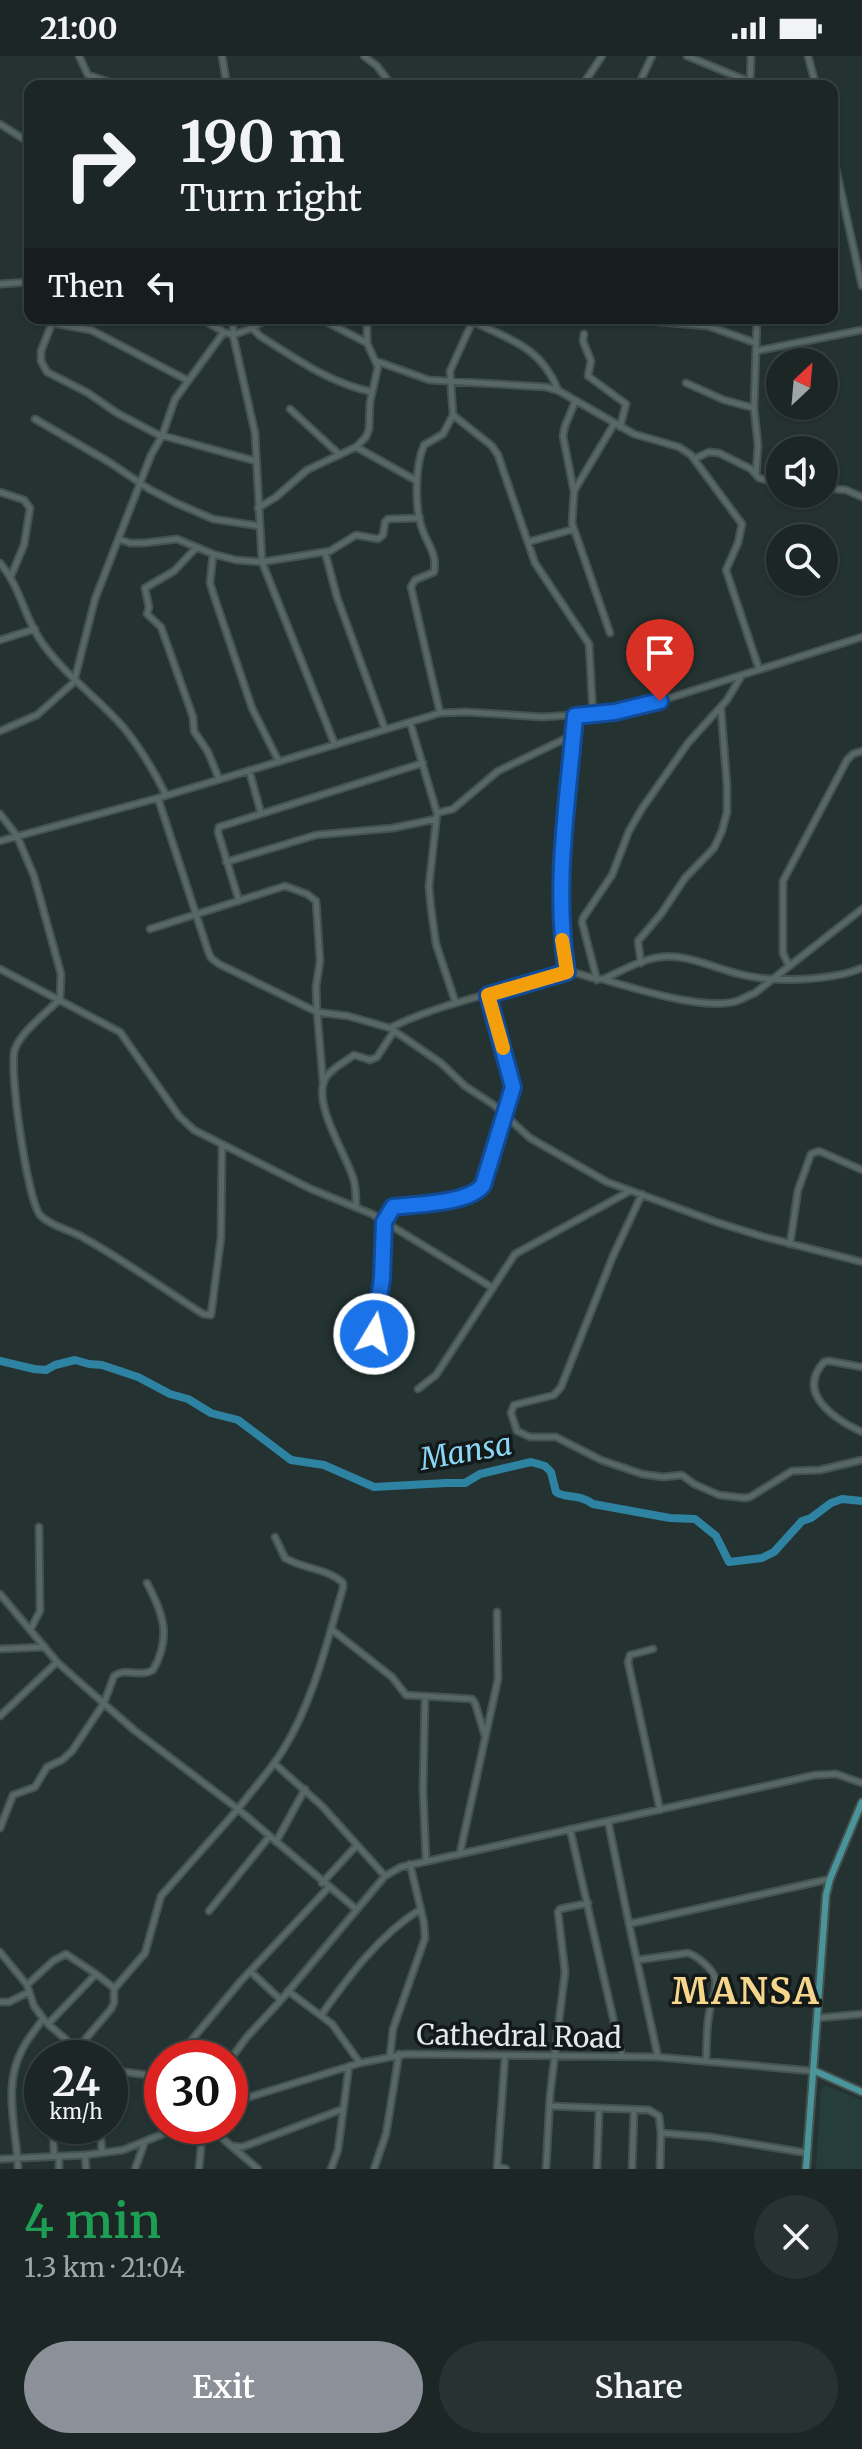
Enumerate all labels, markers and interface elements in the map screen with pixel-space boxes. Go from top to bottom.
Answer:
text: 21:00 [40,9,118,47]
text: 190 m [180,107,345,177]
icon: right [48,112,152,216]
text: Turn right [180,176,362,221]
icon: left [140,264,184,308]
text: Then [48,267,124,305]
north arrow [766,348,838,420]
map controls [766,348,838,596]
button: sound [766,436,838,508]
button: search [766,524,838,596]
pin [626,619,694,701]
icon: arrive [638,631,682,675]
position arrow [332,1292,416,1376]
water label: Mansa [415,1424,515,1478]
district label: MANSA [672,1969,820,2014]
street label: Cathedral Road [416,2016,622,2056]
speed limit sign: 30 [144,2040,248,2144]
text: 24 [52,2057,100,2107]
text: km/h [50,2099,102,2124]
text: 4 min [24,2191,161,2251]
button: close [754,2195,838,2279]
text: 1.3 km · 21:04 [24,2251,185,2284]
button: Exit [24,2341,423,2433]
button: Share [439,2341,838,2433]

